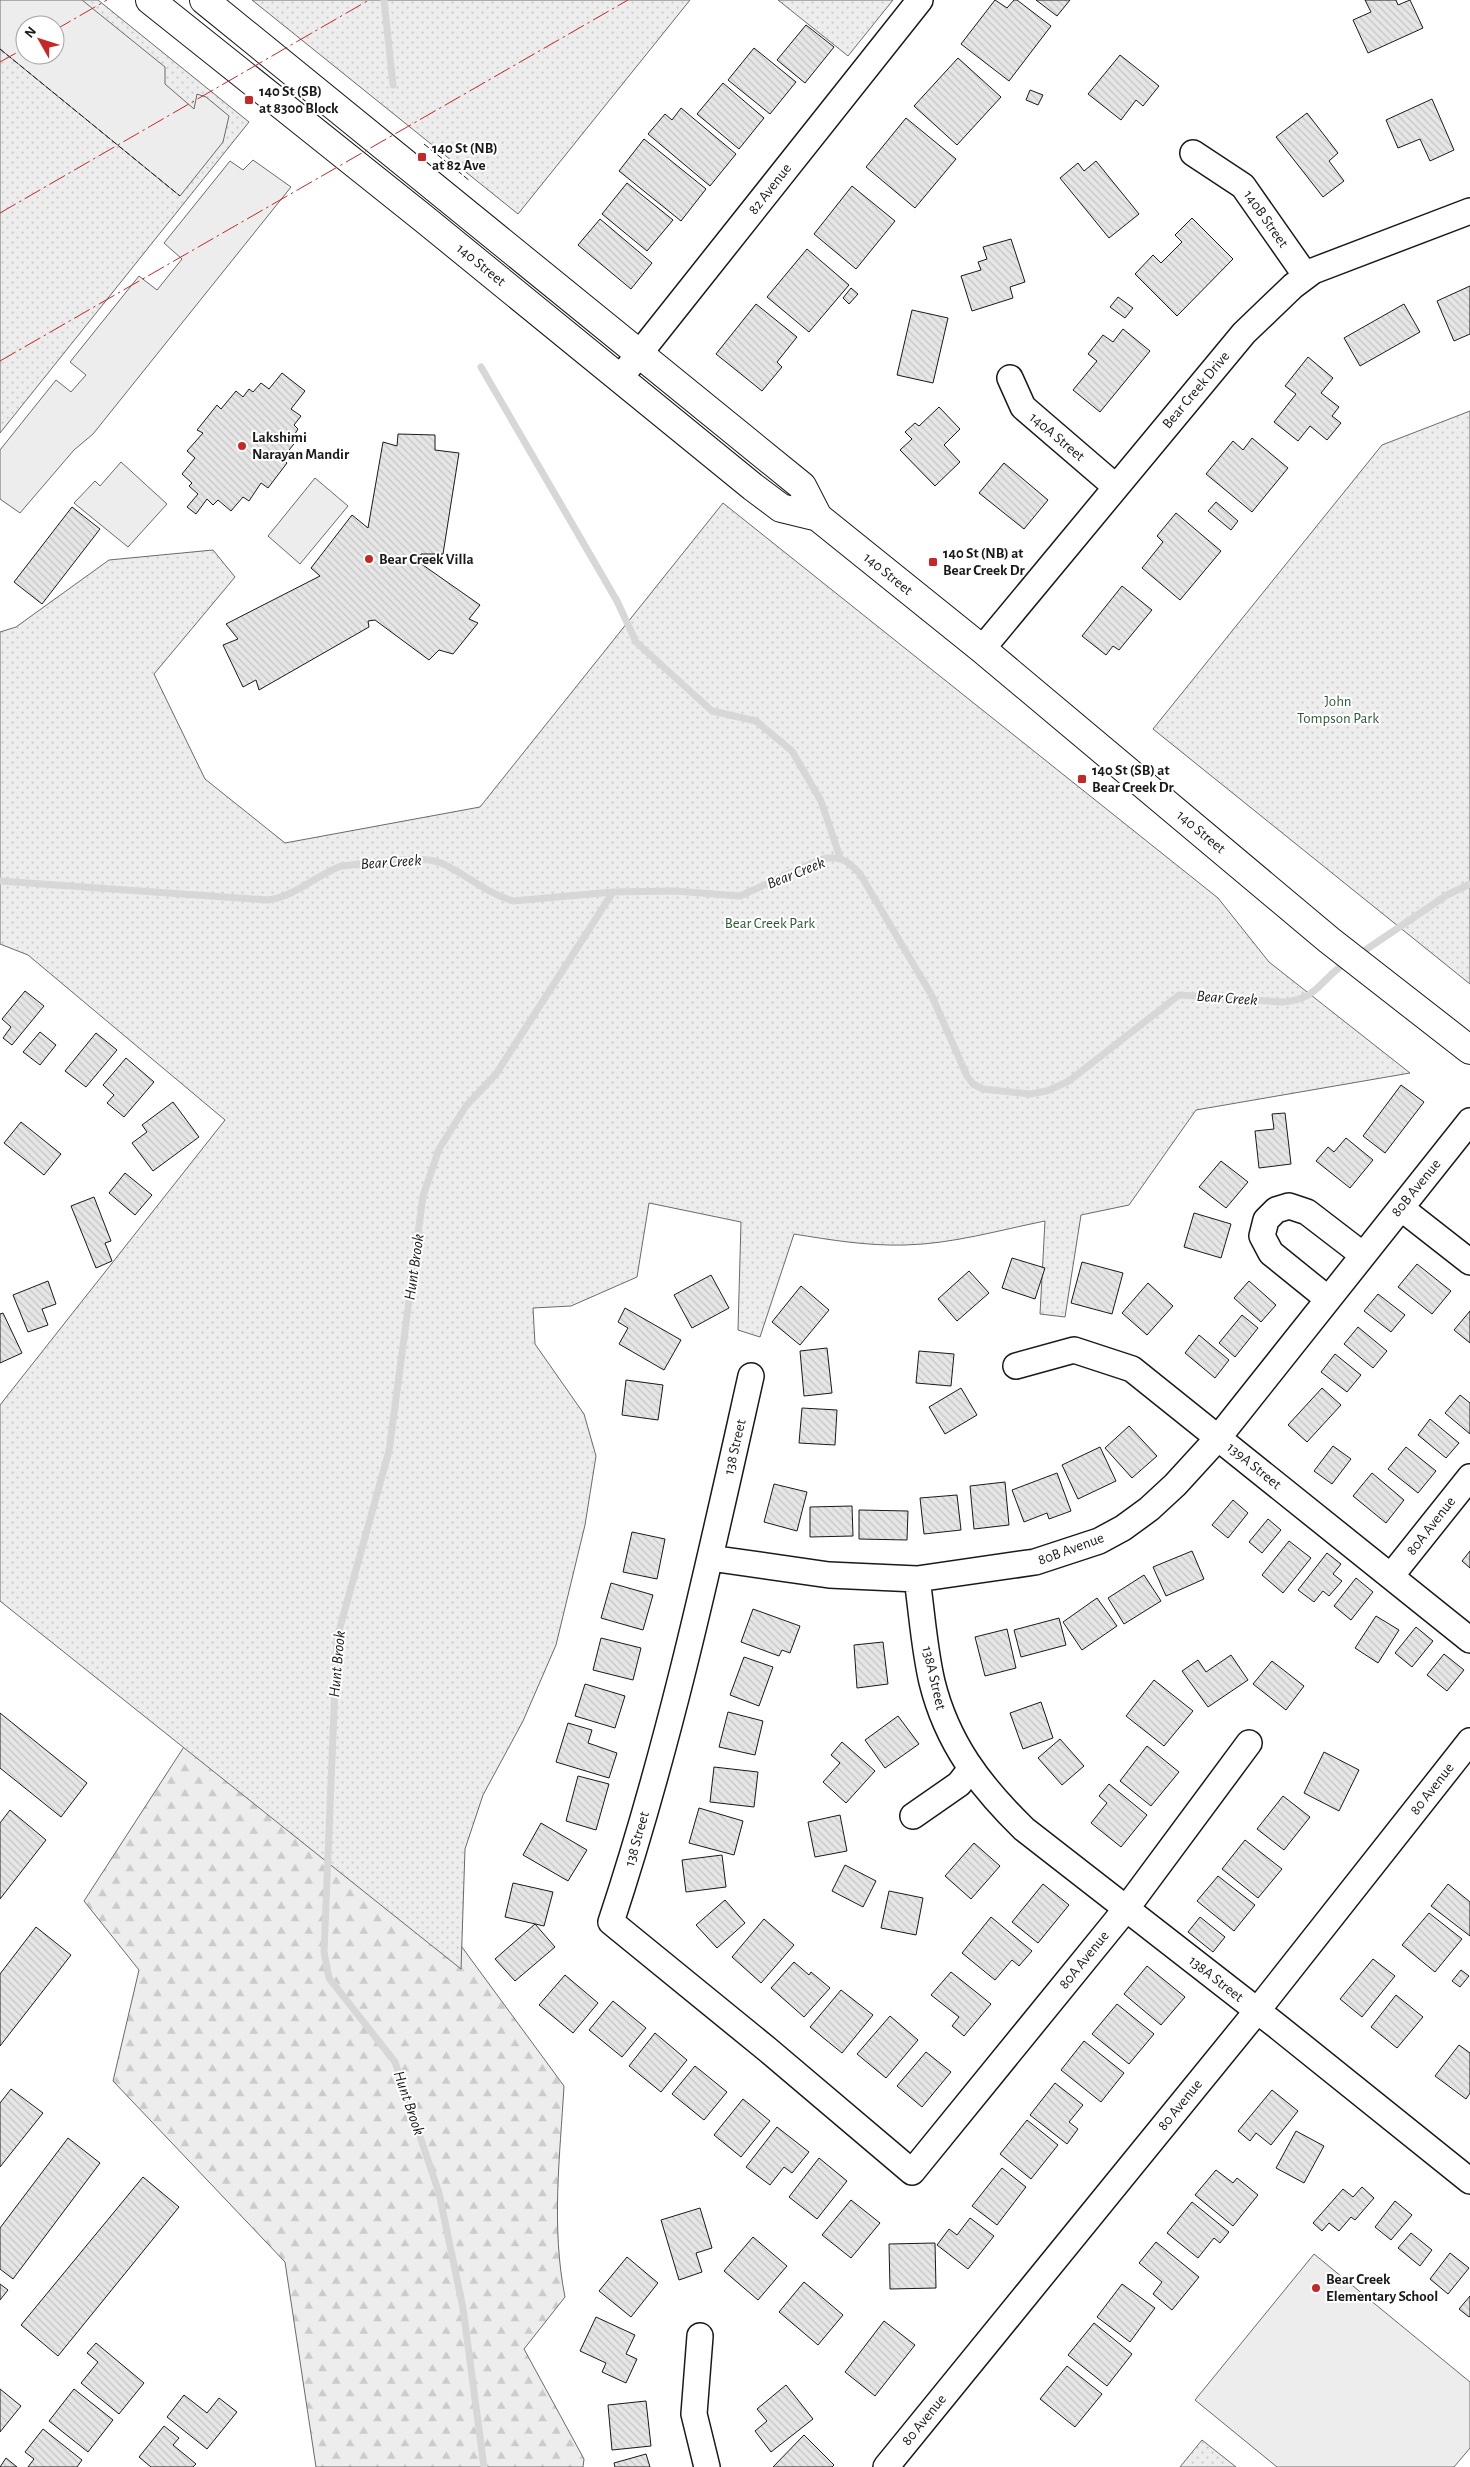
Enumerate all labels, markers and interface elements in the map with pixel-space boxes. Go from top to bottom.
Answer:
north arrow [15,15,65,65]
text: N [22,24,39,41]
place label: 140 St (SB) at 8300 Block [259,84,339,116]
marker: 140 St (SB) at 8300 Block [243,94,255,106]
place label: 140 St (NB) at 82 Ave [432,141,498,173]
marker: 140 St (NB) at 82 Ave [416,151,428,163]
street label: 82 Avenue [746,161,794,217]
street label: 140B Street [1241,188,1291,251]
street label: 140 Street [454,241,508,289]
street label: Bear Creek Drive [1160,349,1233,431]
street label: 140A Street [1027,410,1088,464]
place label: Lakshimi Narayan Mandir [252,430,350,462]
marker: Lakshimi Narayan Mandir [236,440,248,452]
place label: 140 St (NB) at Bear Creek Dr [943,546,1026,578]
street label: 140 Street [861,550,915,598]
place label: Bear Creek Villa [379,552,474,567]
marker: Bear Creek Villa [363,553,375,565]
marker: 140 St (NB) at Bear Creek Dr [927,556,939,568]
park label: John Tompson Park [1297,694,1379,726]
place label: 140 St (SB) at Bear Creek Dr [1092,763,1175,795]
marker: 140 St (SB) at Bear Creek Dr [1076,773,1088,785]
street label: 140 Street [1174,808,1228,857]
water label: Bear Creek [360,852,422,872]
water label: Bear Creek [765,854,827,892]
park label: Bear Creek Park [725,916,815,931]
water label: Bear Creek [1196,988,1258,1008]
street label: 80B Avenue [1388,1156,1444,1220]
water label: Hunt Brook [401,1233,427,1301]
street label: 138 Street [721,1418,749,1476]
street label: 139A Street [1224,1440,1284,1492]
street label: 80A Avenue [1404,1494,1458,1558]
street label: 80B Avenue [1036,1530,1106,1568]
water label: Hunt Brook [326,1630,348,1698]
street label: 138A Street [919,1645,949,1712]
street label: 80 Avenue [1407,1760,1457,1818]
street label: 138 Street [622,1810,652,1868]
street label: 80A Avenue [1056,1928,1112,1992]
street label: 138A Street [1186,1953,1246,2005]
water label: Hunt Brook [391,2069,427,2137]
street label: 80 Avenue [1155,2076,1205,2134]
place label: Bear Creek Elementary School [1326,2272,1438,2304]
marker: Bear Creek Elementary School [1310,2282,1322,2294]
street label: 80 Avenue [899,2391,949,2449]

